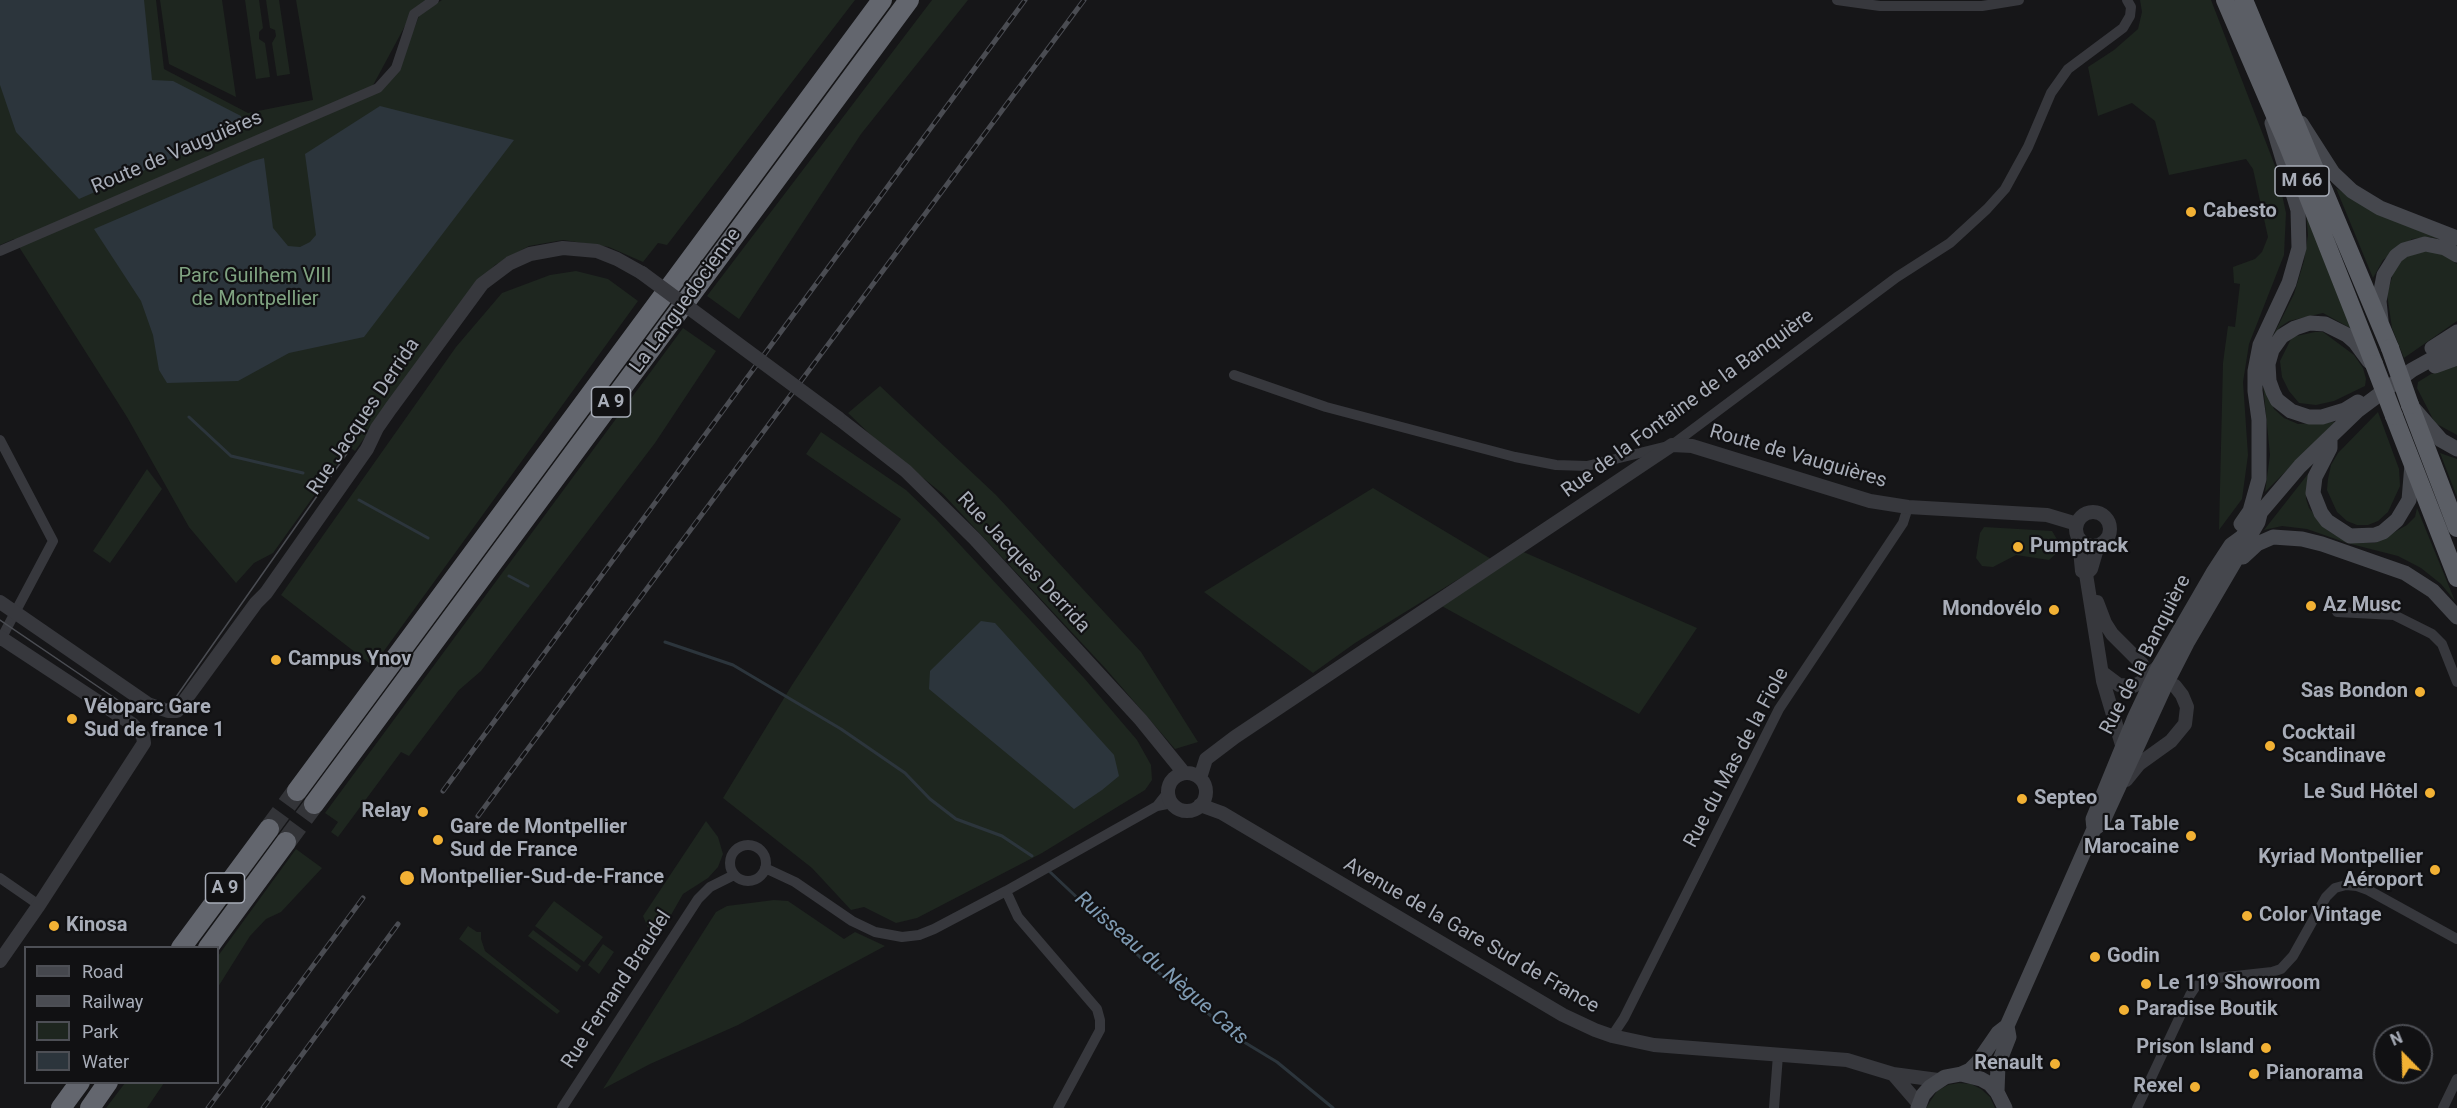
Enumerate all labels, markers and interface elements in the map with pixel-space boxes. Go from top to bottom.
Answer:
street label: Route de Vauguières [88,106,266,200]
road number: M 66 [2275,166,2329,196]
place label: Cabesto [2203,200,2277,224]
marker: Cabesto [2184,205,2198,219]
street label: La Languedocienne [625,224,747,378]
park label: Parc Guilhem VIII de Montpellier [179,265,331,312]
street label: Rue de la Fontaine de la Banquière [1557,304,1819,504]
street label: Rue Jacques Derrida [303,334,425,500]
road number: A 9 [592,387,630,417]
street label: Route de Vauguières [1707,420,1889,494]
street label: Rue Jacques Derrida [952,488,1094,638]
place label: Pumptrack [2030,535,2128,559]
marker: Pumptrack [2011,540,2025,554]
street label: Rue de la Banquière [2095,571,2197,739]
place label: Az Musc [2323,594,2401,618]
place label: Mondovélo [1942,598,2042,622]
marker: Az Musc [2304,599,2318,613]
marker: Mondovélo [2047,603,2061,617]
place label: Campus Ynov [288,648,411,672]
marker: Campus Ynov [269,653,283,667]
street label: Rue du Mas de la Fiole [1679,664,1795,852]
place label: Sas Bondon [2301,680,2408,704]
marker: Sas Bondon [2413,685,2427,699]
place label: Véloparc Gare Sud de france 1 [84,696,225,743]
marker: Véloparc Gare Sud de france 1 [65,712,79,726]
place label: Cocktail Scandinave [2282,722,2386,769]
marker: Cocktail Scandinave [2263,739,2277,753]
place label: Le Sud Hôtel [2303,781,2418,805]
marker: Le Sud Hôtel [2423,786,2437,800]
place label: Septeo [2034,787,2097,811]
marker: Septeo [2015,792,2029,806]
place label: Relay [361,800,411,824]
marker: Relay [416,805,430,819]
place label: La Table Marocaine [2084,813,2179,860]
place label: Gare de Montpellier Sud de France [450,816,627,863]
marker: La Table Marocaine [2184,829,2198,843]
marker: Gare de Montpellier Sud de France [431,833,445,847]
place label: Kyriad Montpellier Aéroport [2258,846,2423,893]
street label: Avenue de la Gare Sud de France [1339,853,1603,1019]
marker: Kyriad Montpellier Aéroport [2428,863,2442,877]
place label: Montpellier-Sud-de-France [420,866,664,890]
marker: Montpellier-Sud-de-France [398,869,416,887]
road number: A 9 [206,873,244,903]
water label: Ruisseau du Nègue Cats [1069,887,1253,1051]
place label: Color Vintage [2259,904,2382,928]
street label: Rue Fernand Braudel [557,906,677,1074]
marker: Color Vintage [2240,909,2254,923]
place label: Kinosa [66,914,127,938]
marker: Kinosa [47,919,61,933]
place label: Godin [2107,945,2160,969]
legend [24,946,219,1084]
marker: Godin [2088,950,2102,964]
text: Road [82,961,123,982]
place label: Le 119 Showroom [2158,972,2320,996]
marker: Le 119 Showroom [2139,977,2153,991]
text: Railway [82,991,143,1012]
place label: Paradise Boutik [2136,998,2278,1022]
marker: Paradise Boutik [2117,1003,2131,1017]
text: Park [82,1021,118,1042]
north arrow [2373,1024,2433,1084]
text: N [2388,1028,2405,1050]
place label: Prison Island [2136,1036,2254,1060]
marker: Prison Island [2259,1041,2273,1055]
text: Water [82,1051,129,1072]
place label: Renault [1974,1052,2043,1076]
marker: Renault [2048,1057,2062,1071]
place label: Pianorama [2266,1062,2363,1086]
marker: Pianorama [2247,1067,2261,1081]
place label: Rexel [2133,1075,2183,1099]
marker: Rexel [2188,1080,2202,1094]

